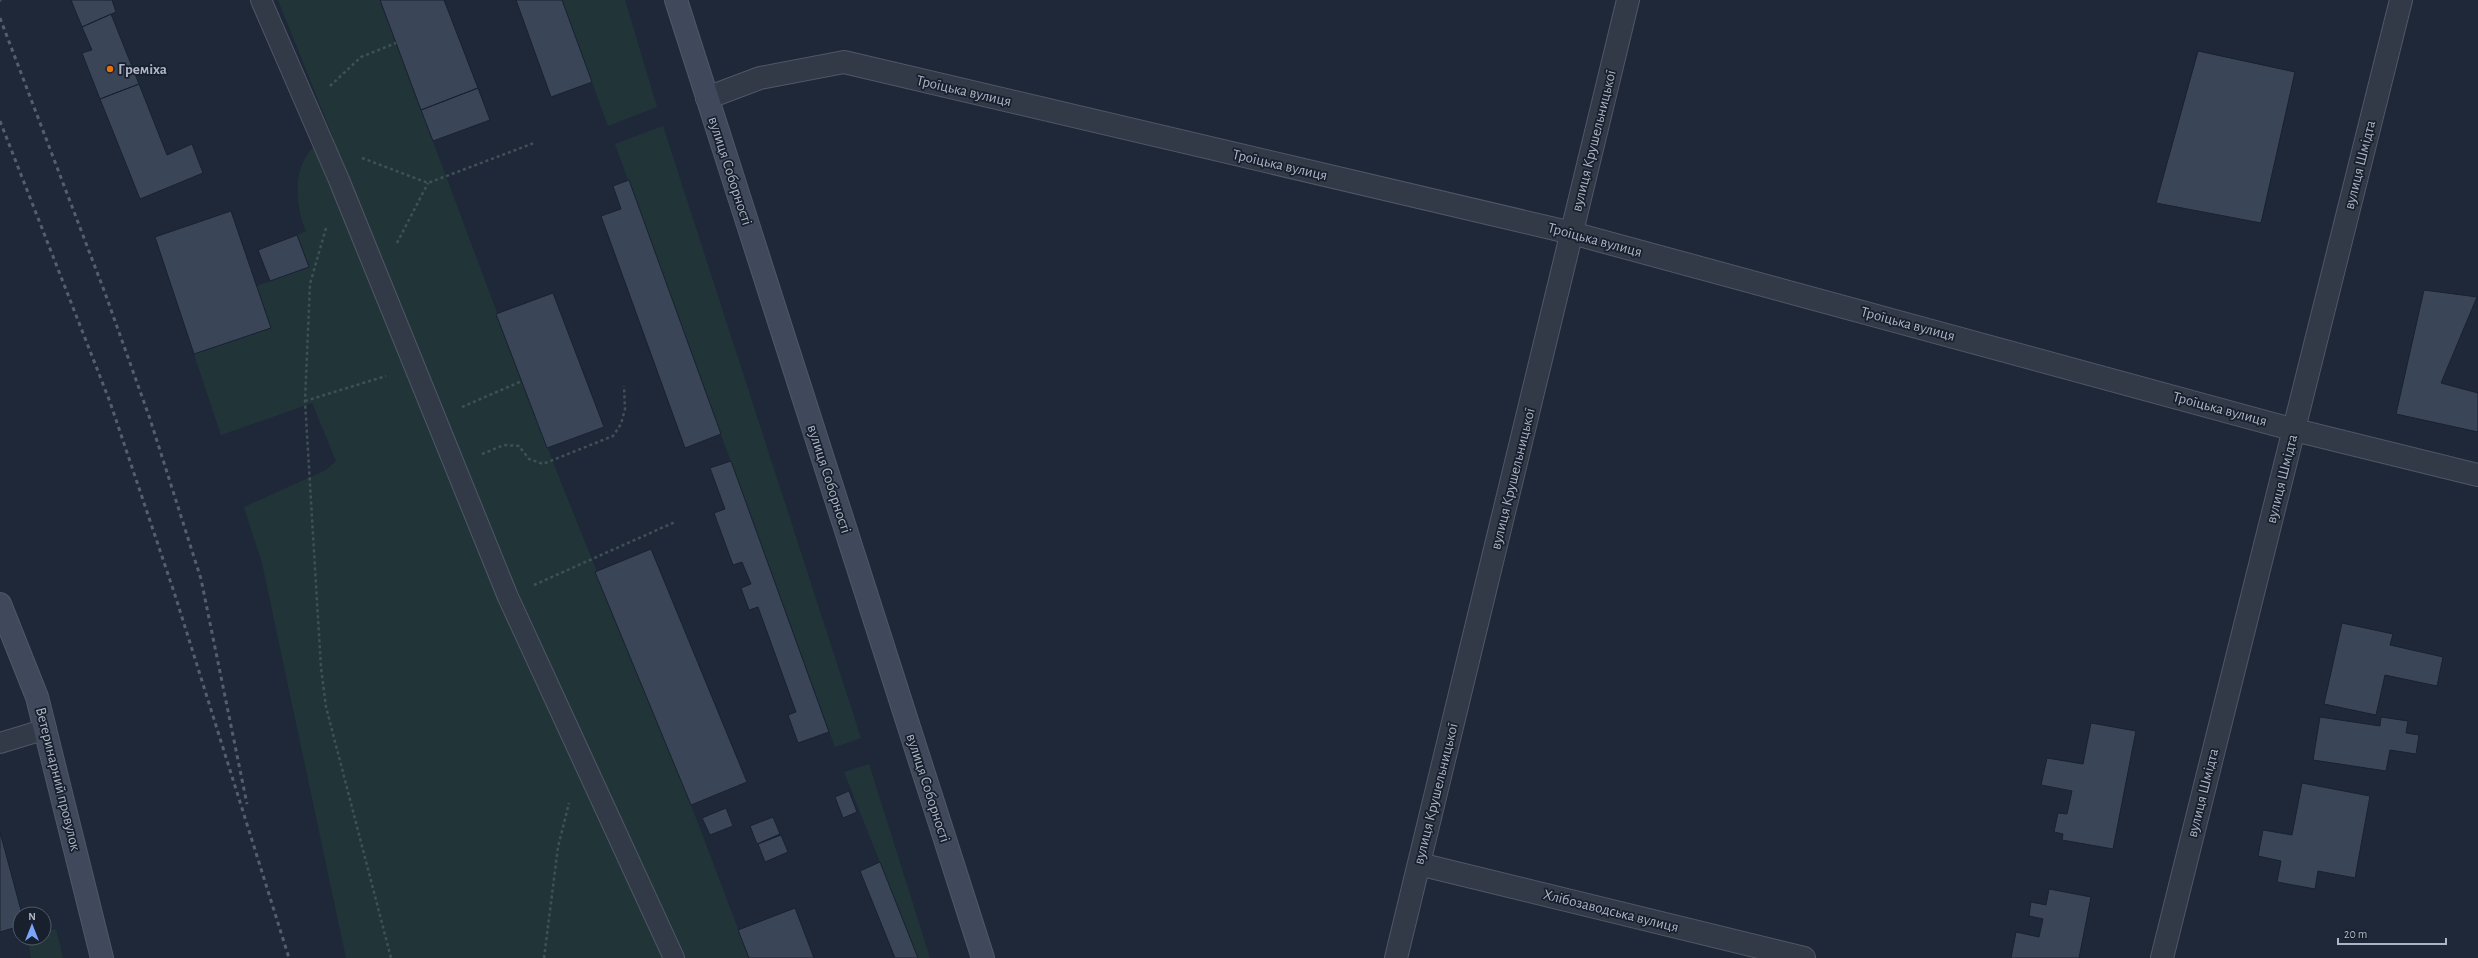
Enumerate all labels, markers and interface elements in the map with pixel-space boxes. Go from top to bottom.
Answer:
place label: Греміха [118,62,167,77]
marker: Греміха [105,64,115,74]
street label: вулиця Крушельницької [1569,68,1619,213]
street label: Троїцька вулиця [915,73,1013,109]
street label: вулиця Соборності [705,115,755,227]
street label: вулиця Шмідта [2342,119,2378,211]
street label: Троїцька вулиця [1231,147,1329,183]
street label: Троїцька вулиця [1546,220,1644,260]
street label: Троїцька вулиця [1859,304,1957,344]
street label: Троїцька вулиця [2171,389,2269,429]
street label: вулиця Крушельницької [1488,406,1538,551]
street label: вулиця Соборності [804,423,854,535]
street label: вулиця Шмідта [2264,433,2300,525]
street label: Ветеринарний провулок [33,706,83,853]
street label: вулиця Крушельницької [1411,721,1461,866]
street label: вулиця Соборності [903,732,953,844]
street label: вулиця Шмідта [2185,747,2221,839]
street label: Хлібозаводська вулиця [1542,887,1680,935]
north arrow [12,906,52,946]
text: N [28,911,36,922]
scale bar [2338,920,2446,946]
text: 20 m [2344,928,2367,940]

